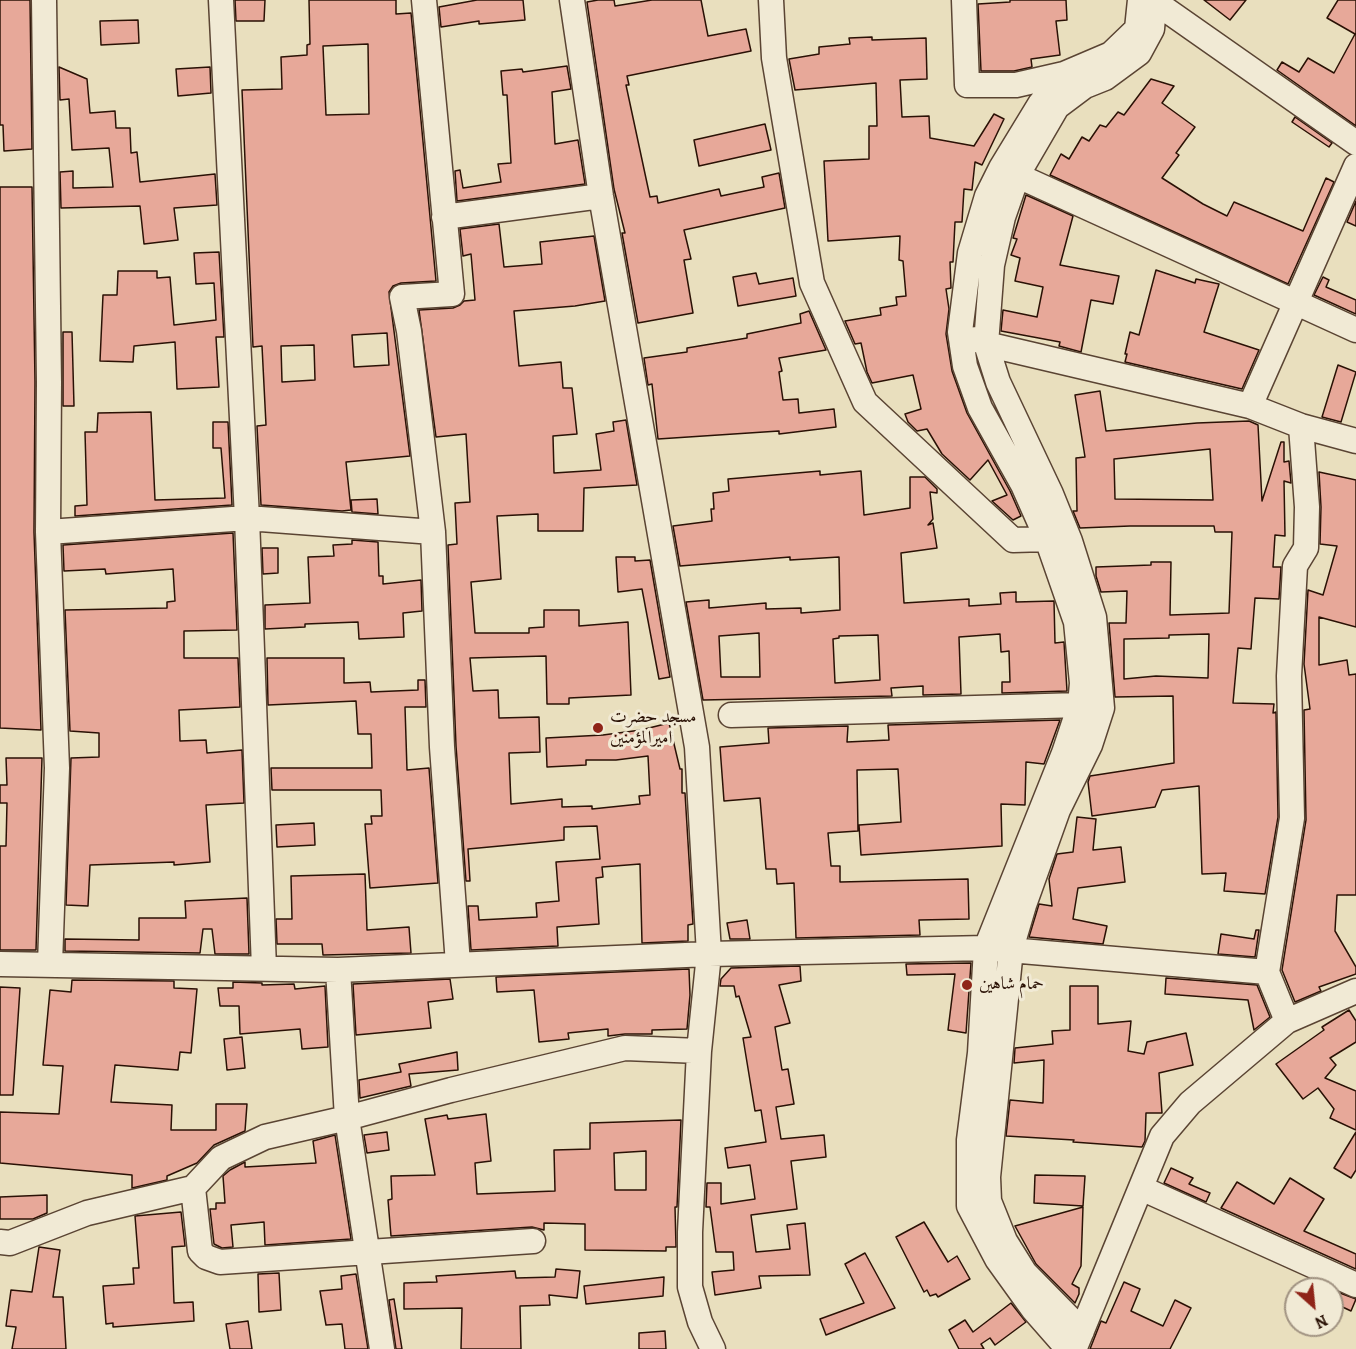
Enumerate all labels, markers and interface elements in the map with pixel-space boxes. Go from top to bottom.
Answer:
place label: مسجد حضرت امیرالمؤمنین [610,707,696,750]
marker: مسجد حضرت امیرالمؤمنین [591,721,605,735]
place label: حمام شاهین [979,974,1044,996]
marker: حمام شاهین [960,978,974,992]
north arrow [1284,1277,1344,1337]
text: N [1311,1309,1331,1334]

